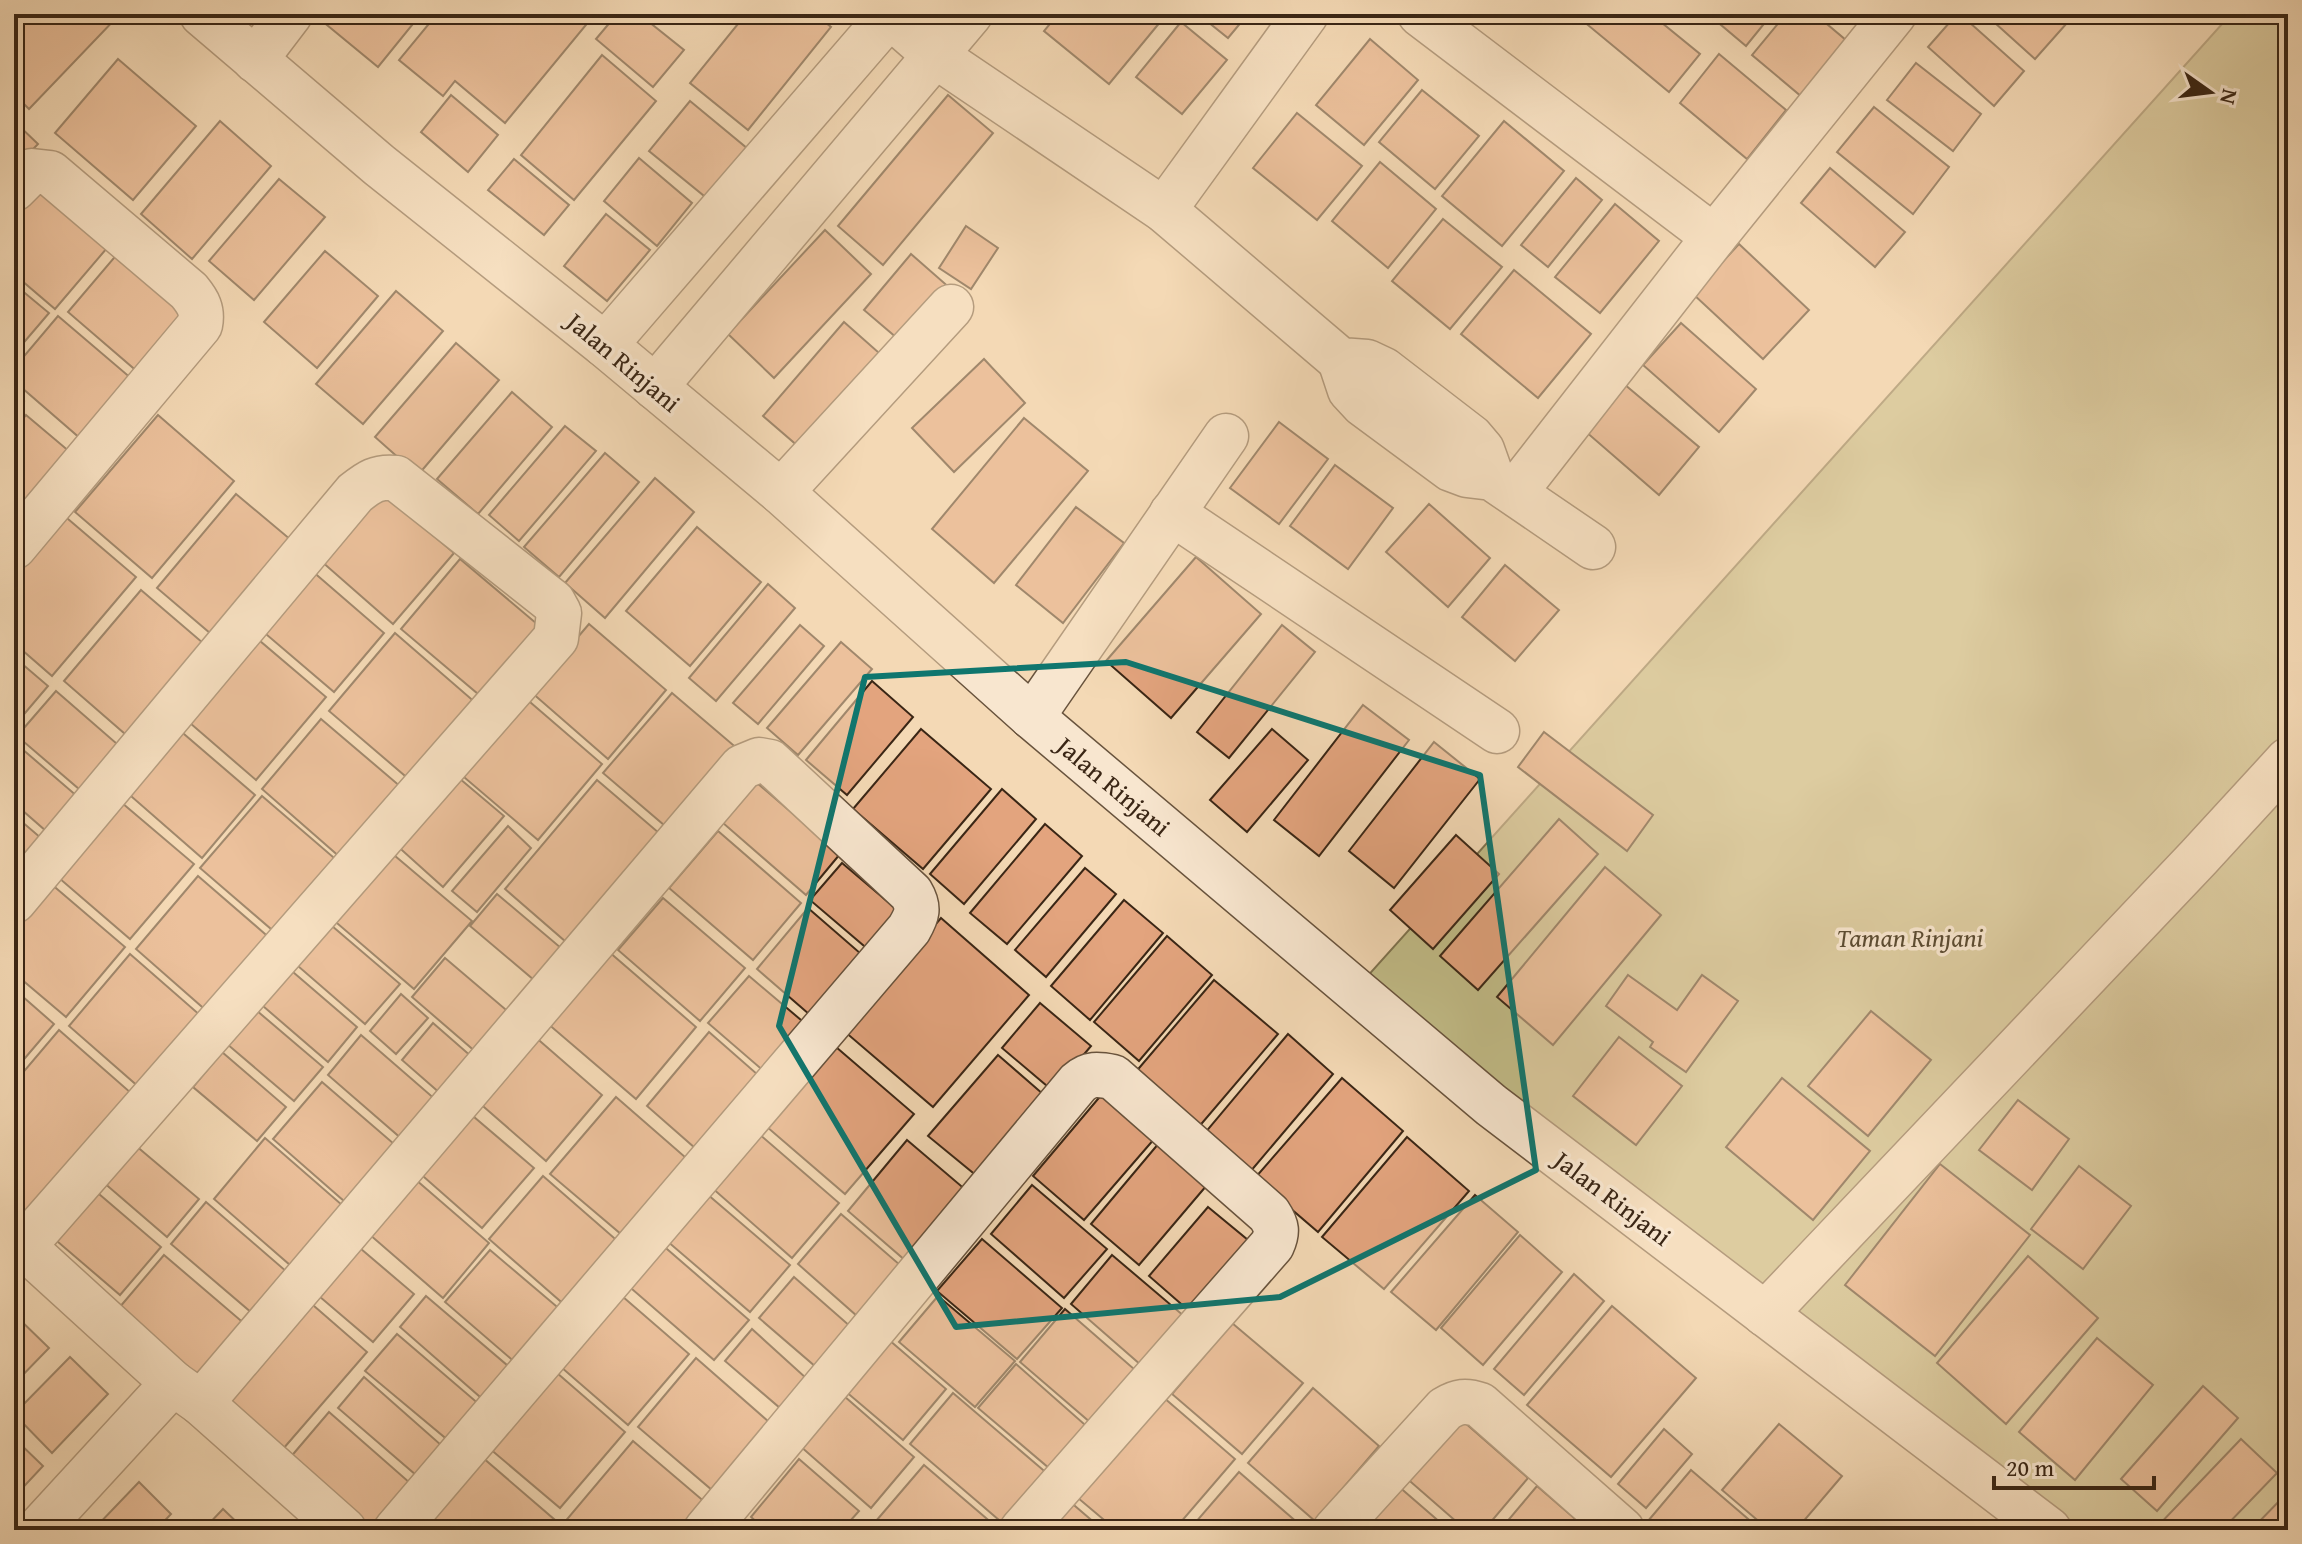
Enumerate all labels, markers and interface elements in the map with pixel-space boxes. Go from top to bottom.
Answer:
north arrow [2170,52,2250,132]
text: N [2212,86,2247,108]
street label: Jalan Rinjani [556,301,690,421]
street label: Jalan Rinjani [1046,725,1180,845]
park label: Taman Rinjani [1837,918,1984,957]
street label: Jalan Rinjani [1544,1139,1680,1255]
scale bar [1994,1440,2154,1490]
text: 20 m [2006,1450,2054,1485]

